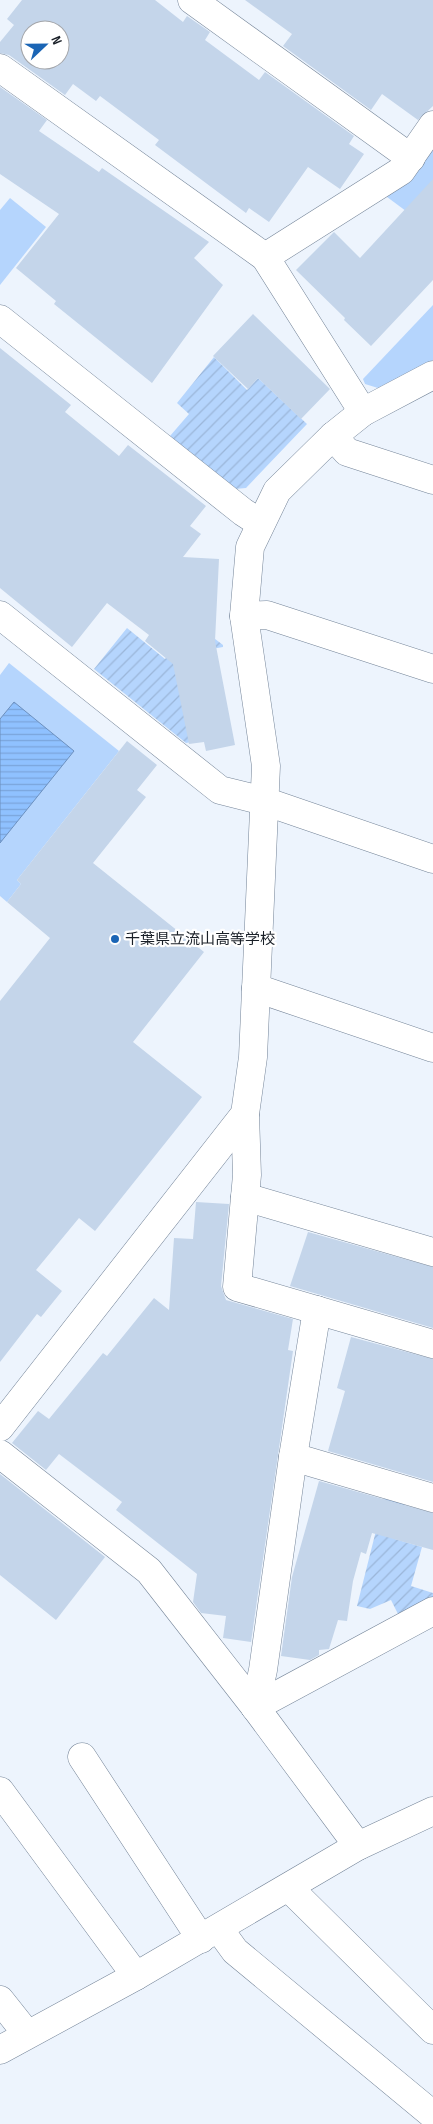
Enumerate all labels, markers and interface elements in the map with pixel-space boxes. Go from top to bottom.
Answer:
north arrow [20,20,70,70]
text: N [47,34,66,47]
place label: 千葉県立流山高等学校 [125,930,275,949]
marker: 千葉県立流山高等学校 [109,933,121,945]

